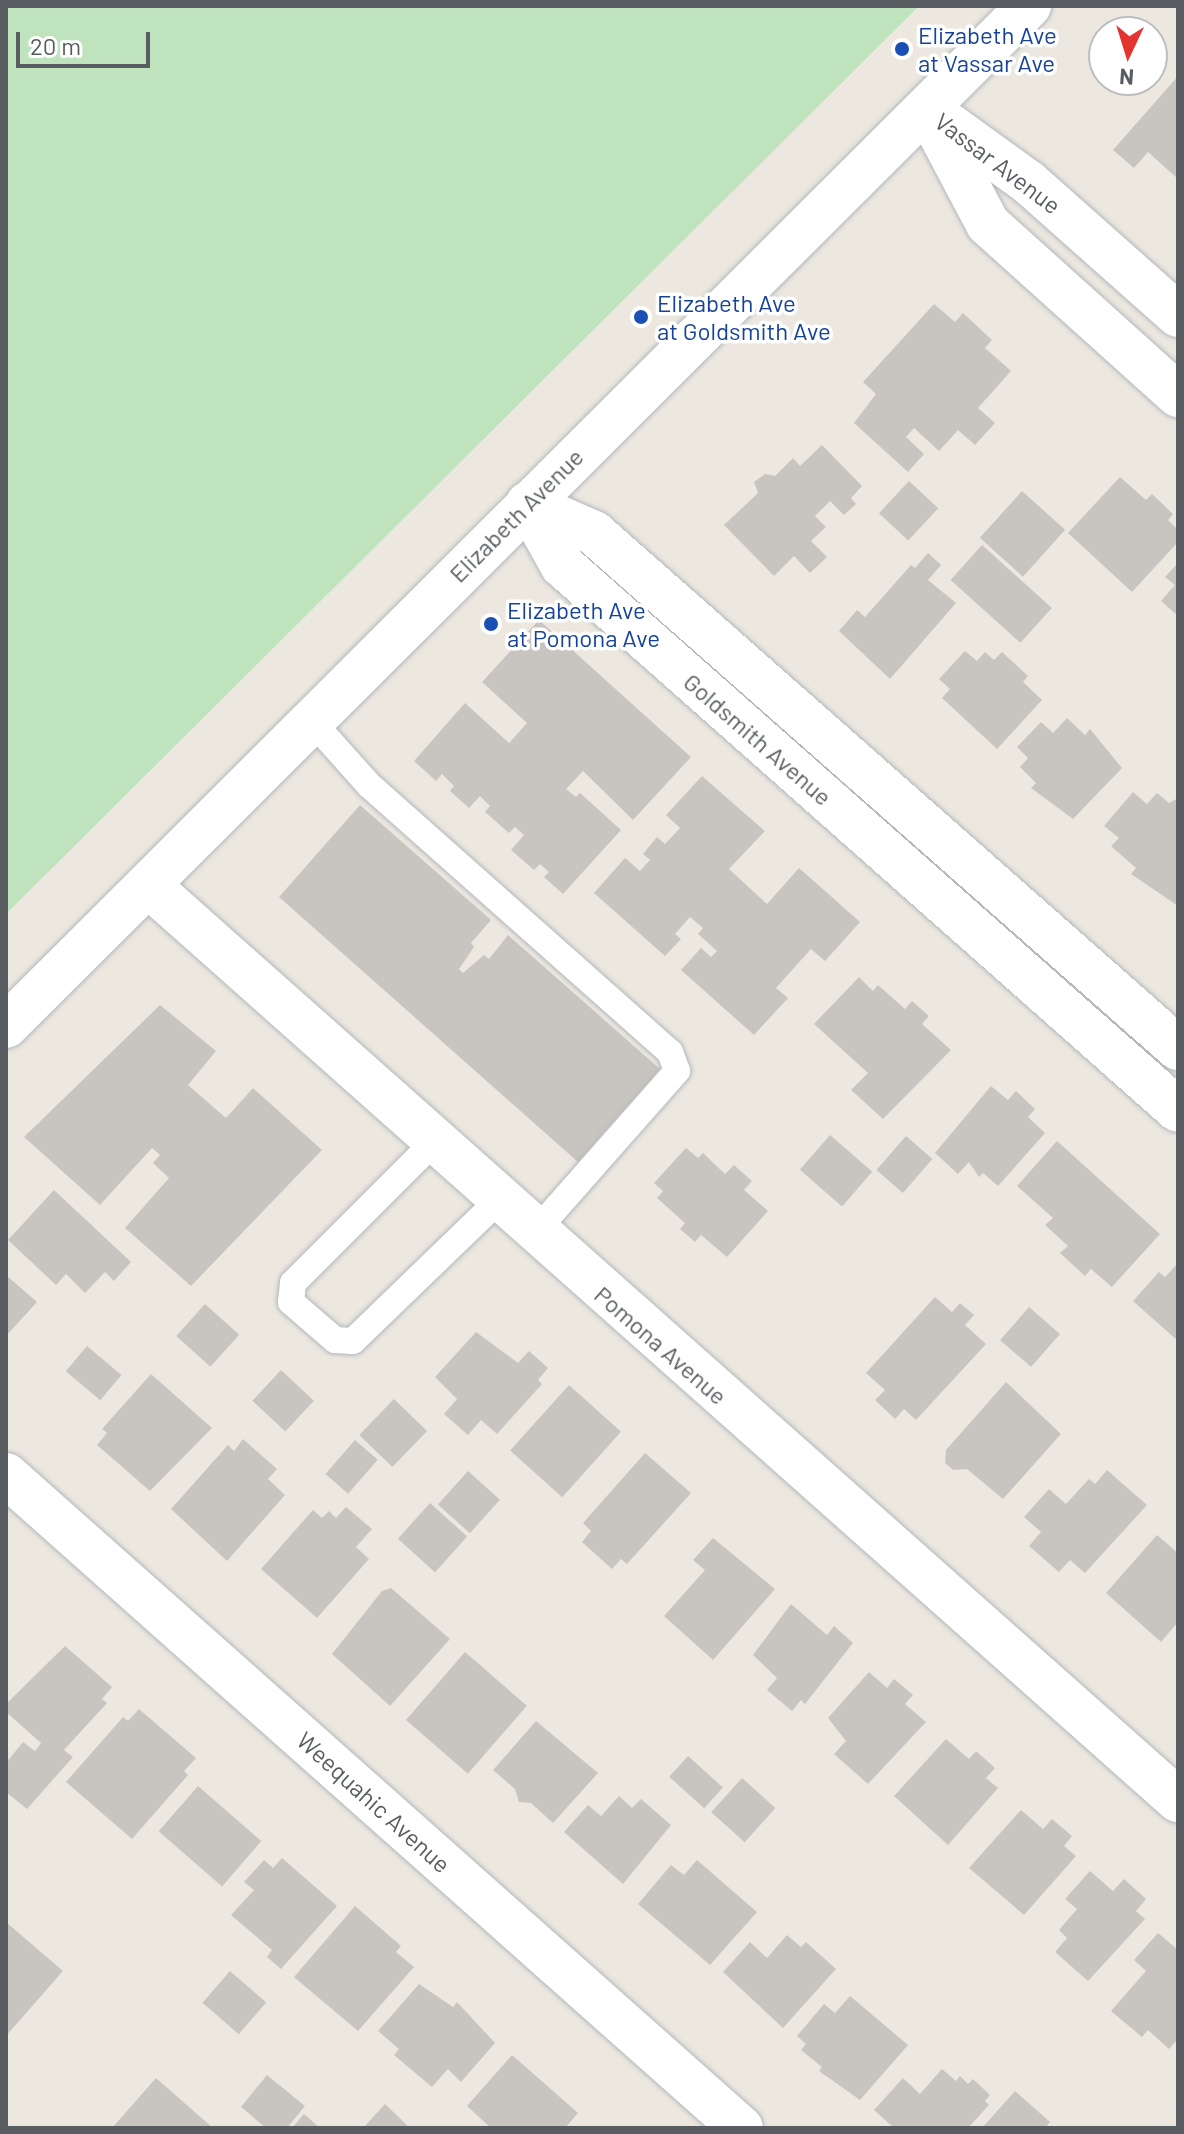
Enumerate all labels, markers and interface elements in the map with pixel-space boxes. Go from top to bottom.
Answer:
scale bar [20,16,154,66]
north arrow [1088,16,1168,96]
place label: Elizabeth Ave at Vassar Ave [918,21,1057,77]
text: 20 m [30,31,81,60]
marker: Elizabeth Ave at Vassar Ave [893,40,911,58]
text: N [1118,64,1135,91]
street label: Vassar Avenue [929,106,1067,220]
place label: Elizabeth Ave at Goldsmith Ave [657,289,831,345]
marker: Elizabeth Ave at Goldsmith Ave [632,308,650,326]
street label: Elizabeth Avenue [443,442,589,588]
place label: Elizabeth Ave at Pomona Ave [507,596,660,652]
marker: Elizabeth Ave at Pomona Ave [482,615,500,633]
street label: Goldsmith Avenue [678,667,838,811]
street label: Pomona Avenue [589,1280,733,1410]
street label: Weequahic Avenue [291,1726,457,1878]

